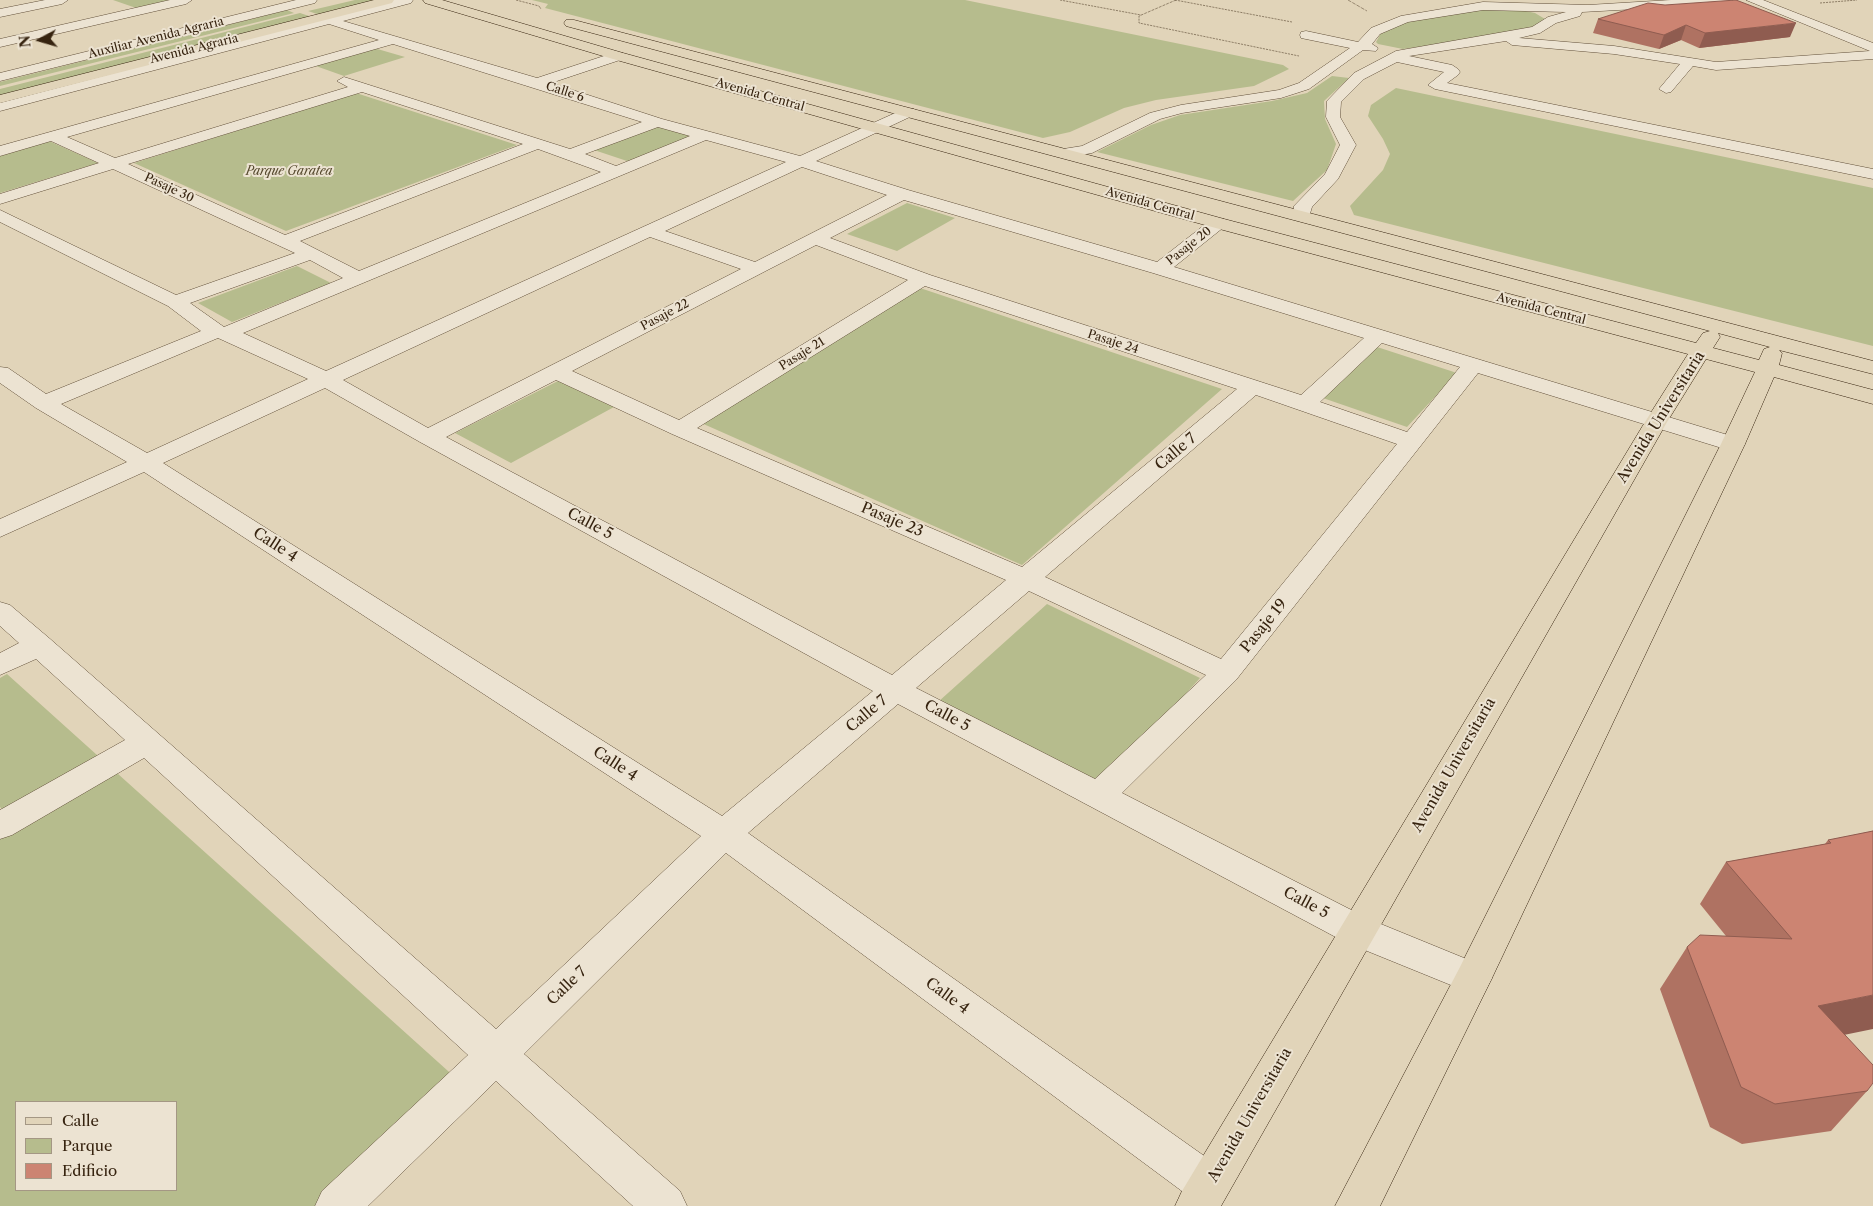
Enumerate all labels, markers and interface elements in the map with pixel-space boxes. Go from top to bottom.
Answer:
street label: Auxiliar Avenida Agraria [87,14,225,62]
north arrow [15,15,65,65]
street label: Avenida Agraria [148,31,240,67]
text: N [15,35,35,49]
street label: Avenida Central [714,75,806,115]
street label: Calle 6 [544,79,586,105]
park label: Parque Garatea [246,165,332,179]
street label: Pasaje 30 [142,170,196,206]
street label: Avenida Central [1104,184,1196,224]
street label: Pasaje 20 [1163,224,1215,268]
street label: Avenida Central [1495,290,1587,328]
street label: Pasaje 22 [638,296,692,334]
street label: Pasaje 24 [1086,327,1140,357]
street label: Pasaje 21 [777,334,827,374]
street label: Avenida Universitaria [1613,348,1709,486]
street label: Calle 7 [1152,430,1200,474]
street label: Pasaje 23 [858,499,926,541]
street label: Calle 5 [564,505,616,543]
street label: Calle 4 [249,524,301,566]
street label: Pasaje 19 [1237,596,1291,656]
street label: Calle 7 [843,692,891,736]
street label: Avenida Universitaria [1408,695,1500,835]
street label: Calle 5 [921,697,973,735]
street label: Calle 4 [589,743,641,785]
street label: Calle 5 [1280,884,1332,922]
street label: Calle 7 [543,963,591,1009]
street label: Calle 4 [922,974,972,1018]
street label: Avenida Universitaria [1204,1045,1296,1185]
legend [15,1101,178,1191]
text: Calle [62,1111,99,1130]
text: Parque [62,1136,112,1155]
text: Edificio [62,1161,117,1180]

